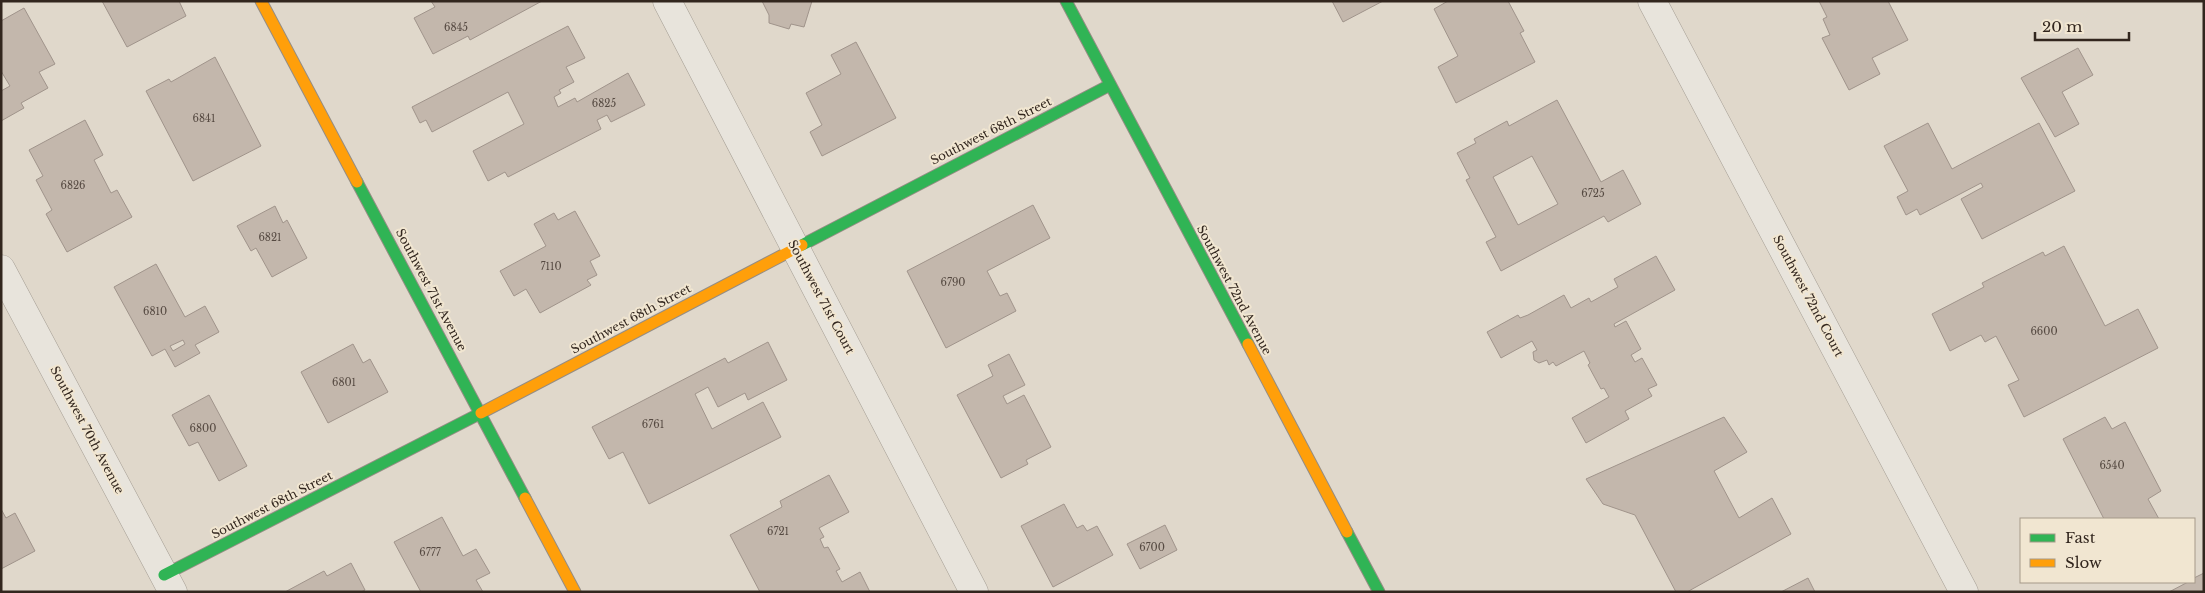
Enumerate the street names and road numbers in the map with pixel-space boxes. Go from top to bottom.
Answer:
street label: Southwest 68th Street [928,93,1054,168]
street label: Southwest 72nd Avenue [1194,222,1275,357]
street label: Southwest 71st Avenue [393,226,470,354]
street label: Southwest 72nd Court [1770,232,1847,360]
street label: Southwest 71st Court [785,237,858,357]
street label: Southwest 68th Street [568,280,694,357]
street label: Southwest 70th Avenue [47,363,128,496]
street label: Southwest 68th Street [209,467,335,542]

